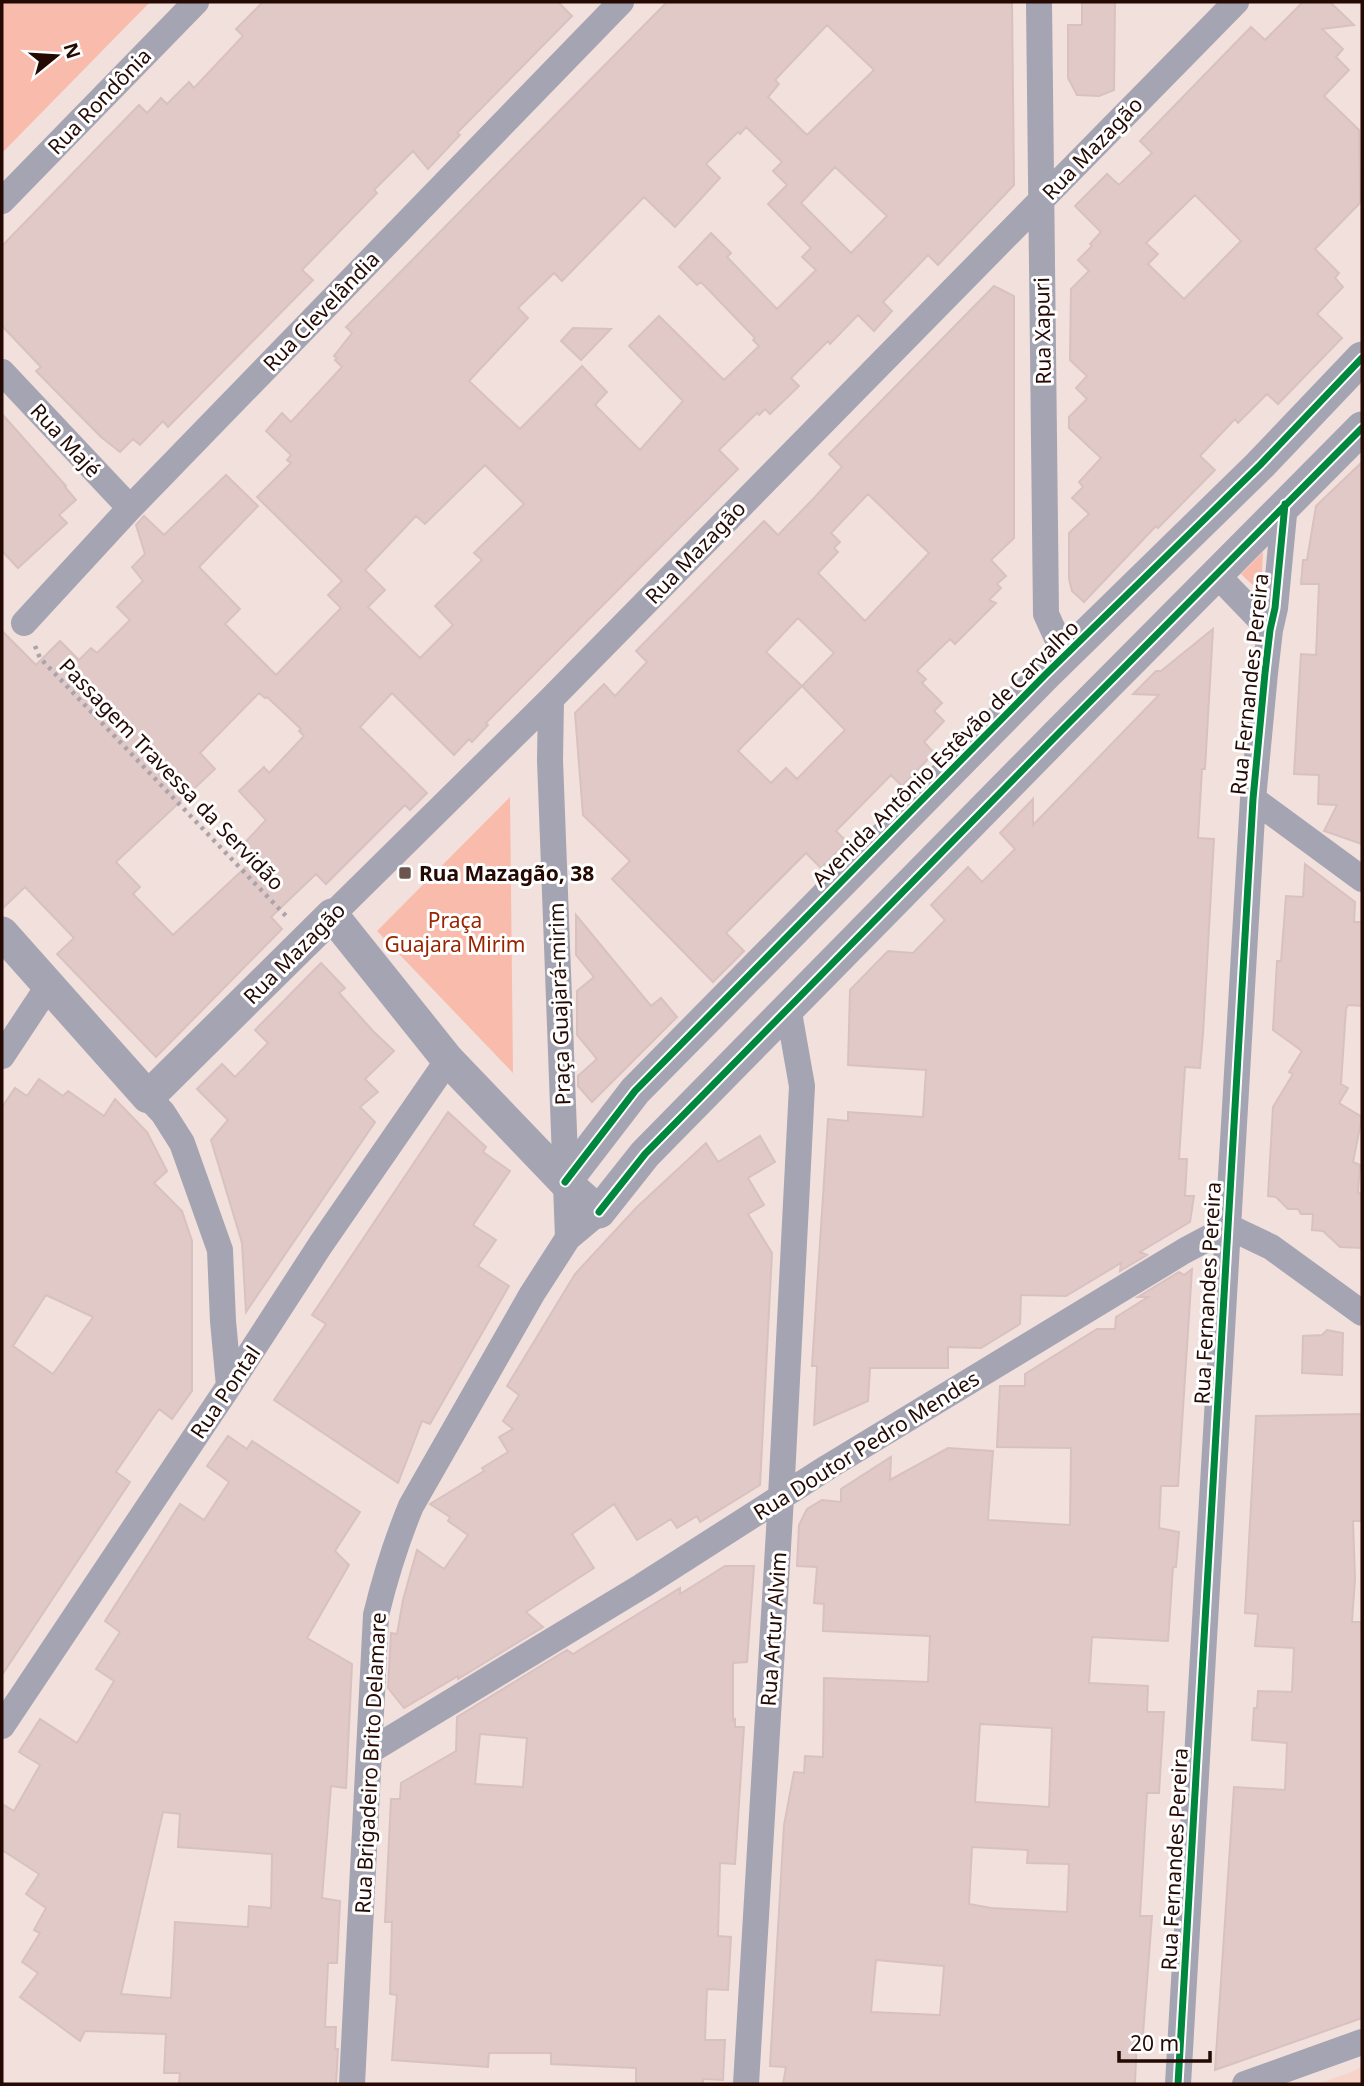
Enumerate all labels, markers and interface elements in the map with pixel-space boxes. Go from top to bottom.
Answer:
north arrow [21,21,91,91]
text: N [57,39,87,62]
street label: Rua Rondônia [41,42,157,160]
street label: Rua Mazagão [1036,90,1148,206]
street label: Rua Clevelândia [257,245,385,377]
street label: Rua Xapuri [1027,277,1057,385]
street label: Rua Majé [25,397,107,483]
street label: Rua Mazagão [639,494,751,610]
street label: Rua Fernandes Pereira [1223,572,1275,796]
street label: Avenida Antônio Estêvão de Carvalho [805,613,1085,893]
street label: Passagem Travessa da Servidão [53,652,291,896]
place label: Rua Mazagão, 38 [419,859,594,887]
marker: Rua Mazagão, 38 [397,865,413,881]
street label: Rua Mazagão [237,896,351,1010]
street label: Praça Guajará-mirim [541,902,577,1106]
park label: Praça Guajara Mirim [385,906,525,958]
street label: Rua Fernandes Pereira [1187,1181,1227,1405]
street label: Rua Pontal [184,1340,266,1444]
street label: Rua Doutor Pedro Mendes [748,1364,984,1526]
street label: Rua Artur Alvim [754,1551,792,1707]
street label: Rua Brigadeiro Brito Delamare [348,1612,392,1914]
street label: Rua Fernandes Pereira [1154,1747,1194,1971]
scale bar [1119,2020,1210,2064]
text: 20 m [1130,2029,1179,2057]

